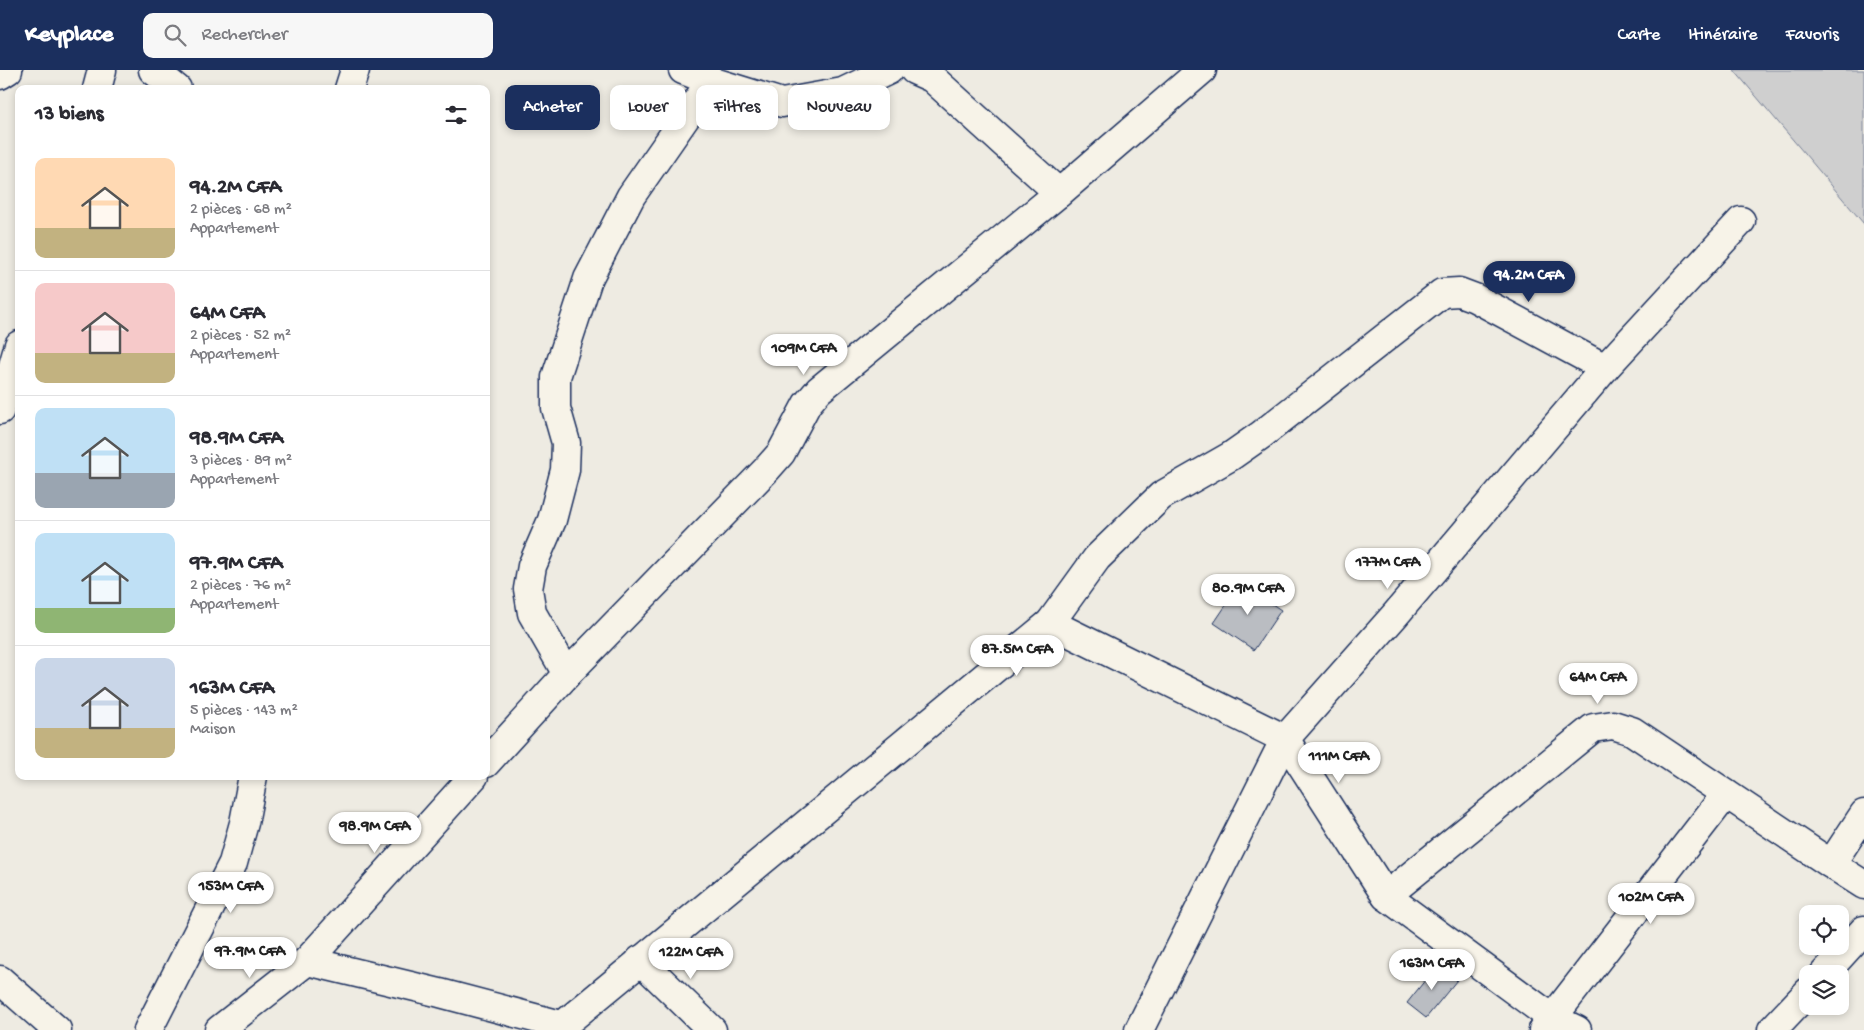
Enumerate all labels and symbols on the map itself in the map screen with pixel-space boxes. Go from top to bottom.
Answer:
pin: 94.2M CFA [1472,260,1586,303]
pin: 109M CFA [752,334,856,376]
pin: 177M CFA [1336,548,1440,590]
pin: 80.9M CFA [1191,574,1305,616]
pin: 87.5M CFA [960,634,1074,677]
pin: 64M CFA [1552,662,1644,705]
pin: 111M CFA [1287,742,1391,784]
pin: 98.9M CFA [318,812,432,854]
pin: 153M CFA [179,872,283,914]
pin: 102M CFA [1599,882,1703,925]
pin: 97.9M CFA [193,936,307,979]
pin: 122M CFA [639,938,743,980]
pin: 163M CFA [1380,948,1484,991]

